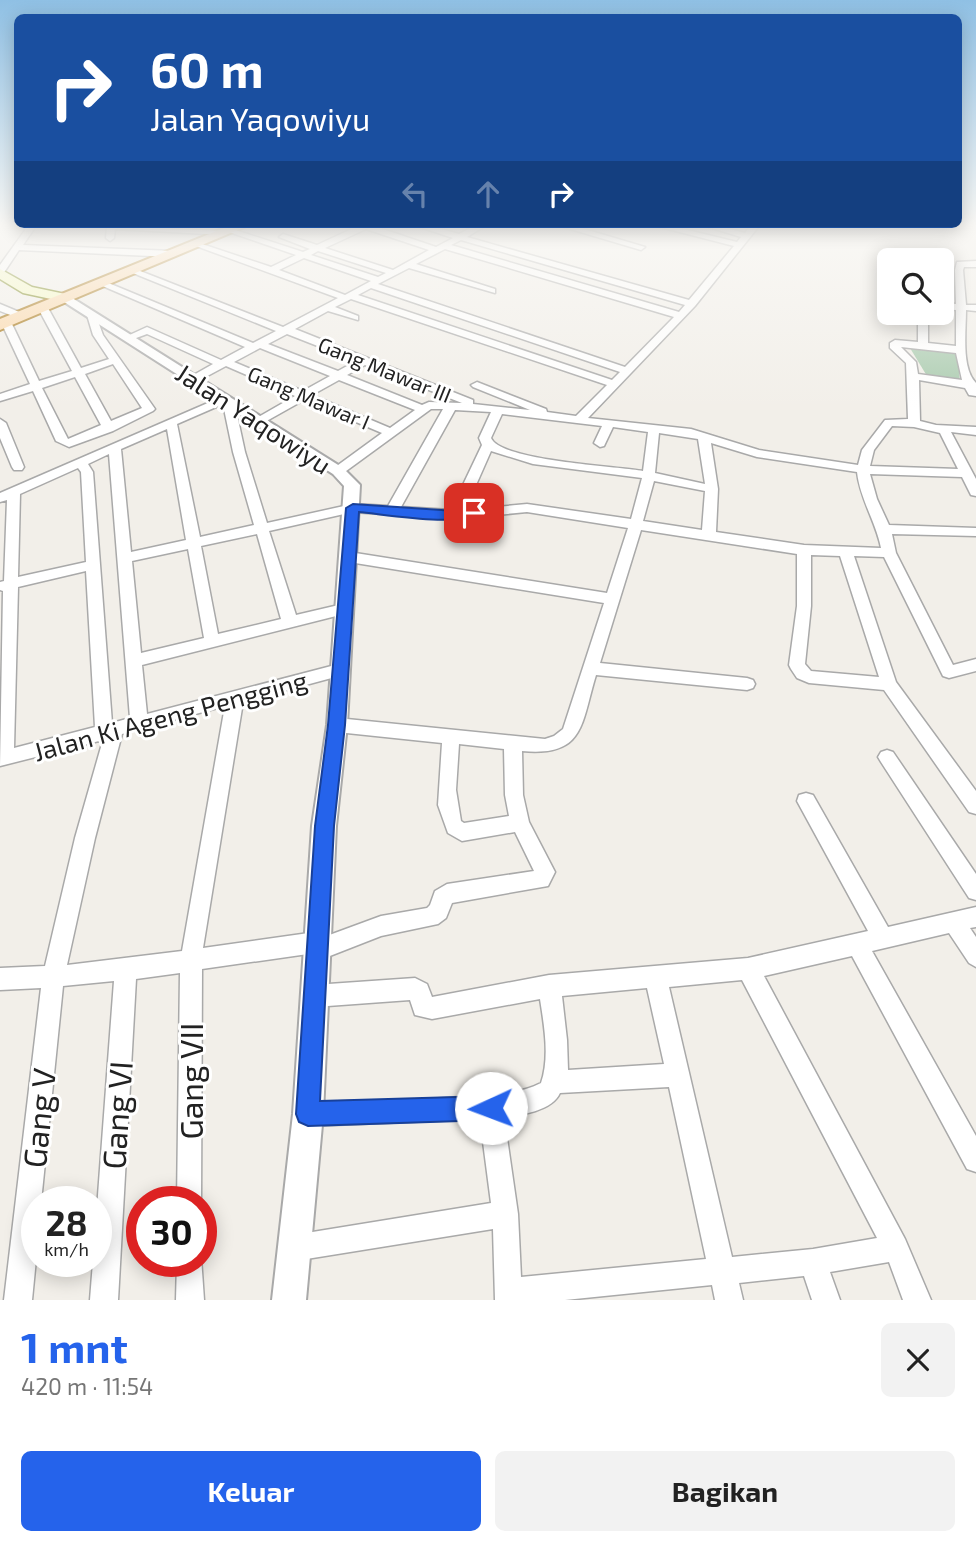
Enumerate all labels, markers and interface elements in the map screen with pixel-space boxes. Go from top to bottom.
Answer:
text: 60 m [150,39,264,98]
icon: right [35,42,126,133]
text: Jalan Yaqowiyu [150,99,370,137]
icon: left [396,175,434,213]
icon: ahead [469,175,507,213]
icon: right [542,175,580,213]
map controls [877,248,954,325]
button: search [877,248,954,325]
street label: Gang Mawar III [315,331,455,407]
street label: Jalan Yaqowiyu [171,356,337,480]
street label: Gang Mawar I [244,360,374,434]
pin [444,483,504,543]
icon: arrive [455,494,493,532]
street label: Jalan Ki Ageng Pengging [30,664,310,766]
street label: Gang VII [171,1023,209,1139]
street label: Gang VI [93,1060,139,1170]
street label: Gang V [14,1066,62,1170]
position arrow [454,1071,528,1145]
speed limit sign: 30 [126,1186,217,1277]
text: 28 [45,1201,88,1243]
text: km/h [44,1238,89,1260]
text: 1 mnt [21,1321,128,1371]
button: close [881,1323,955,1397]
text: 420 m · 11:54 [21,1372,153,1400]
button: Keluar [21,1451,481,1531]
button: Bagikan [495,1451,955,1531]

